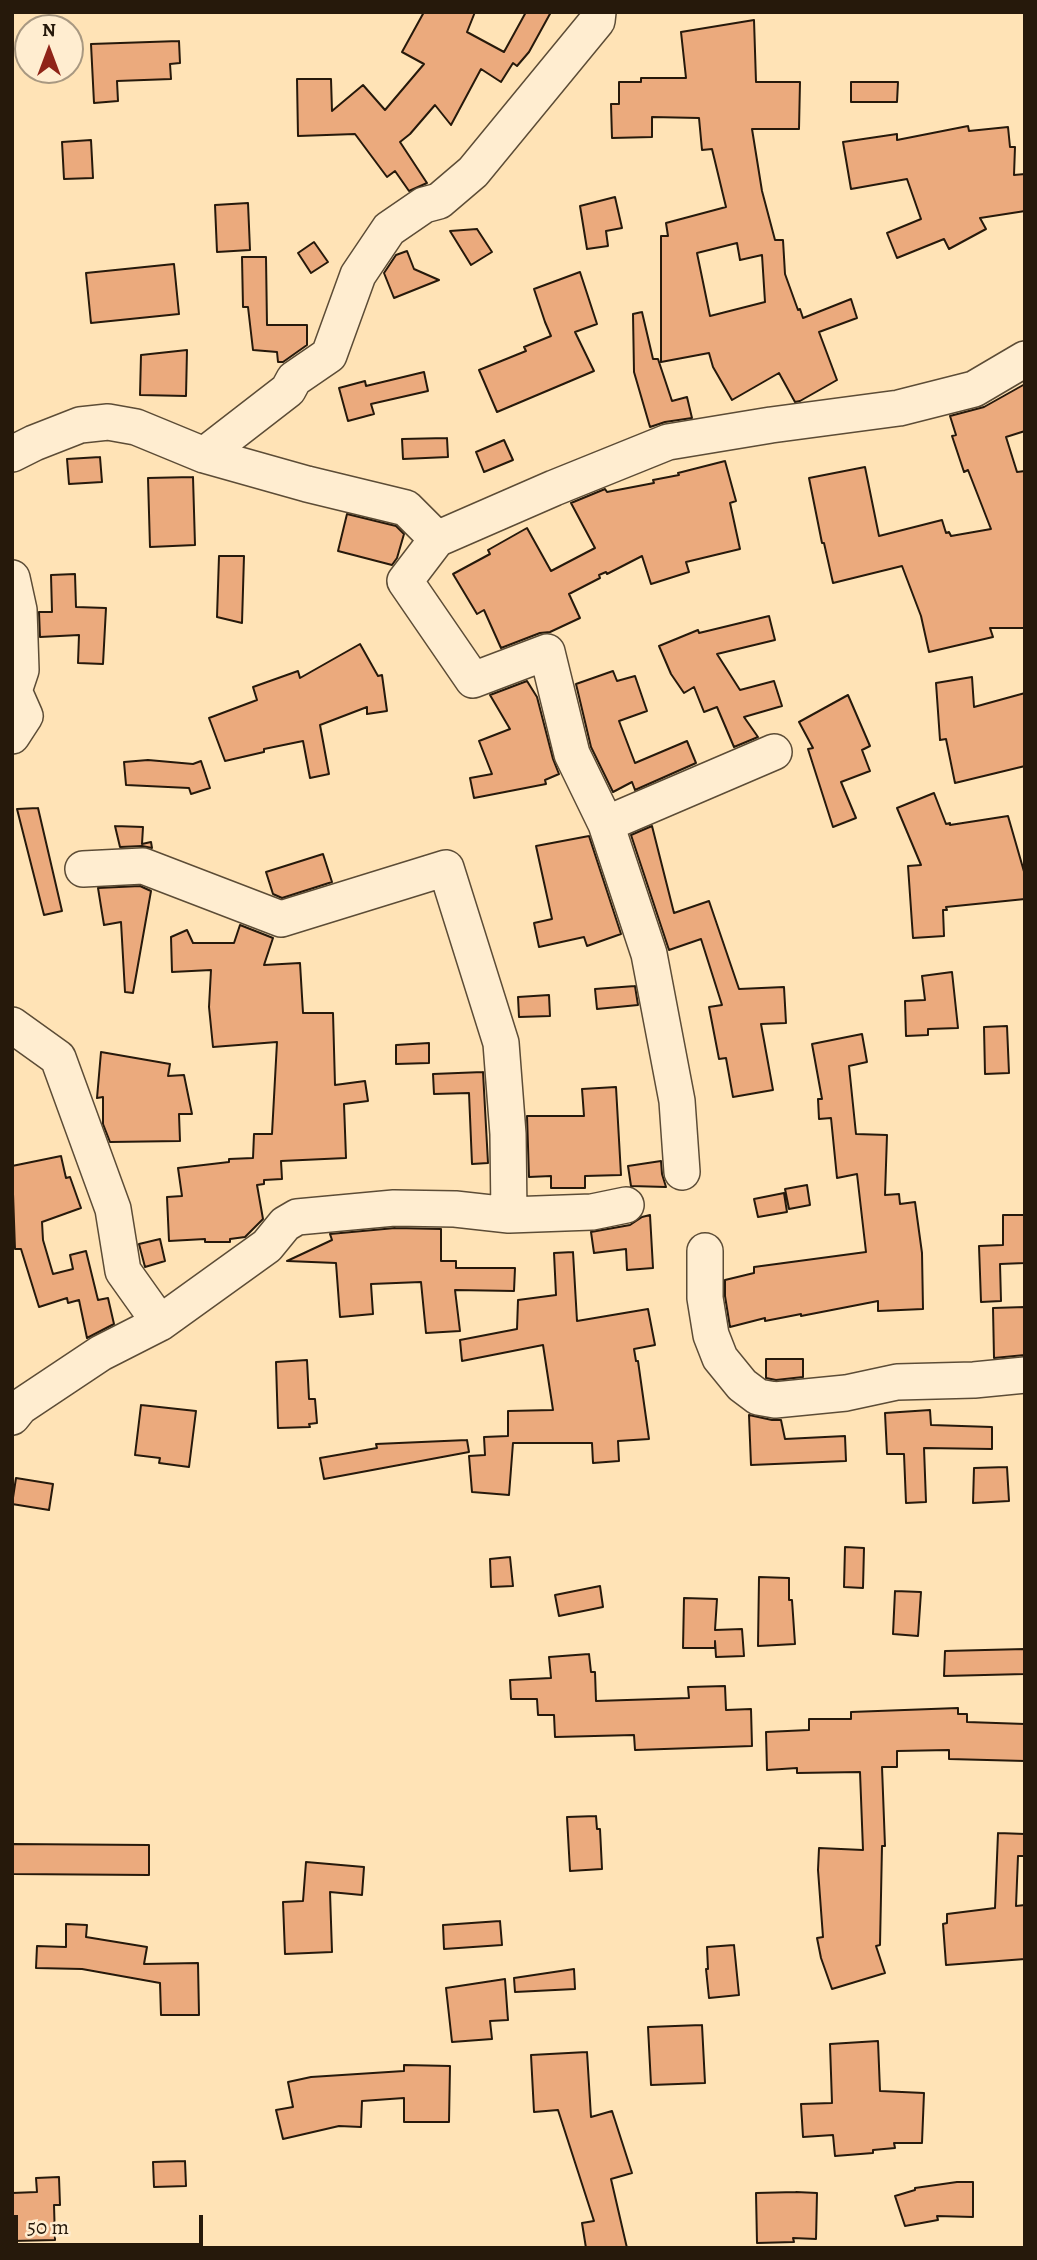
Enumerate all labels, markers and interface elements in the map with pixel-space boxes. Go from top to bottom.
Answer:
north arrow [14,14,84,84]
text: N [42,17,56,43]
scale bar [18,2200,206,2244]
text: 50 m [27,2213,69,2241]

